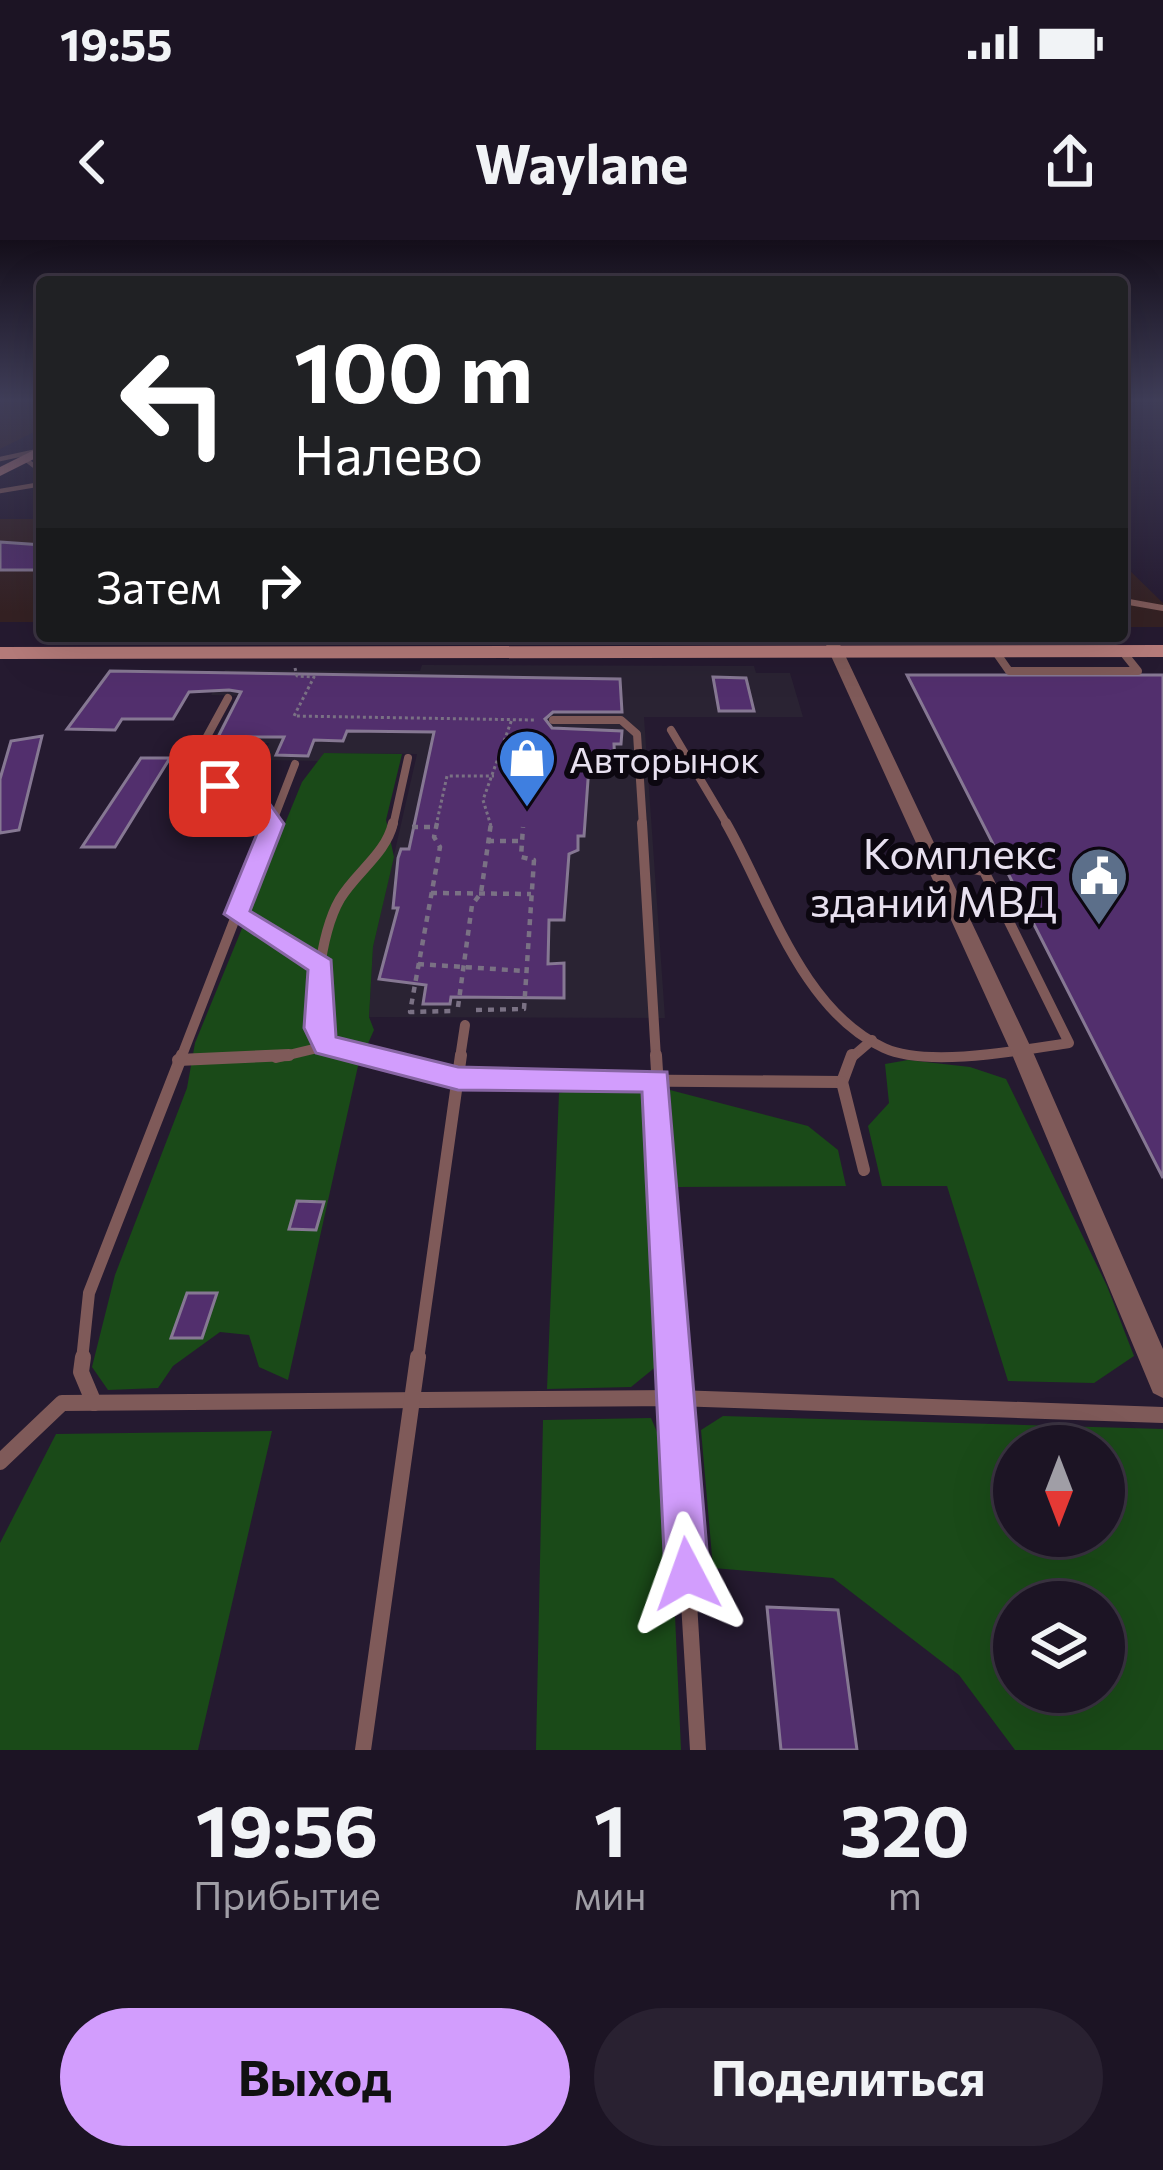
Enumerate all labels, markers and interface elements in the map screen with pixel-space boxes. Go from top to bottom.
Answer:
text: 19:55 [60,15,173,70]
icon: back [60,129,126,195]
text: Waylane [475,129,688,195]
icon: share [1037,129,1103,195]
text: 100 m [294,318,533,420]
icon: left [96,324,252,480]
text: Налево [294,420,483,486]
icon: right [246,552,312,618]
text: Затем [96,558,222,613]
shop icon: Авторынок [496,727,558,809]
pin [169,735,271,837]
place label: Авторынок [569,736,760,780]
icon: arrive [187,753,253,819]
place label: Комплекс зданий МВД [810,826,1057,926]
public building icon: Комплекс зданий МВД [1068,845,1130,927]
north arrow [993,1425,1125,1557]
map controls [993,1425,1125,1713]
position arrow [624,1511,750,1637]
button: layers [993,1581,1125,1713]
text: 19:56 [196,1784,378,1872]
text: 1 [594,1784,627,1872]
text: 320 [840,1784,970,1872]
text: Прибытие [193,1870,381,1918]
text: мин [574,1870,646,1918]
text: m [888,1870,922,1918]
button: Выход [60,2008,570,2146]
button: Поделиться [594,2008,1103,2146]

